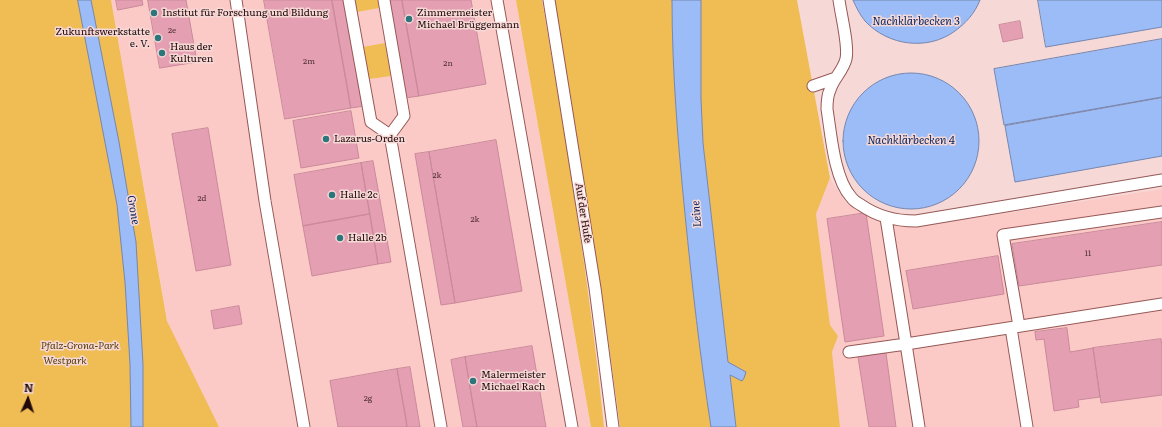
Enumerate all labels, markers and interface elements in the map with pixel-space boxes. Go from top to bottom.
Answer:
place label: Institut für Forschung und Bildung [162,7,328,19]
place label: Zimmermeister Michael Brüggemann [417,7,519,30]
marker: Institut für Forschung und Bildung [149,8,159,18]
marker: Zimmermeister Michael Brüggemann [404,14,414,24]
water label: Nachklärbecken 3 [872,15,960,29]
place label: Zukunftswerkstatte e. V. [56,26,150,50]
house number: 2e [168,26,176,36]
marker: Zukunftswerkstatte e. V. [153,33,163,43]
place label: Haus der Kulturen [170,41,213,64]
marker: Haus der Kulturen [157,48,167,58]
house number: 2m [303,57,315,67]
house number: 2n [443,59,453,69]
place label: Lazarus-Orden [334,133,405,145]
marker: Lazarus-Orden [321,134,331,144]
water label: Nachklärbecken 4 [867,134,955,148]
house number: 2k [433,171,441,181]
street label: Auf der Hufe [572,182,594,244]
place label: Halle 2c [340,189,378,201]
marker: Halle 2c [327,190,337,200]
water label: Grone [124,194,142,226]
house number: 2d [198,194,206,204]
water label: Leine [689,200,705,228]
house number: 2k [471,215,479,225]
place label: Halle 2b [348,232,387,244]
marker: Halle 2b [335,233,345,243]
house number: 11 [1085,249,1091,259]
park label: Pfalz-Grona-Park [41,340,119,352]
park label: Westpark [43,355,87,367]
place label: Malermeister Michael Rach [481,369,546,392]
marker: Malermeister Michael Rach [468,376,478,386]
north arrow [8,379,48,419]
text: N [24,379,34,395]
house number: 2g [364,394,372,404]

